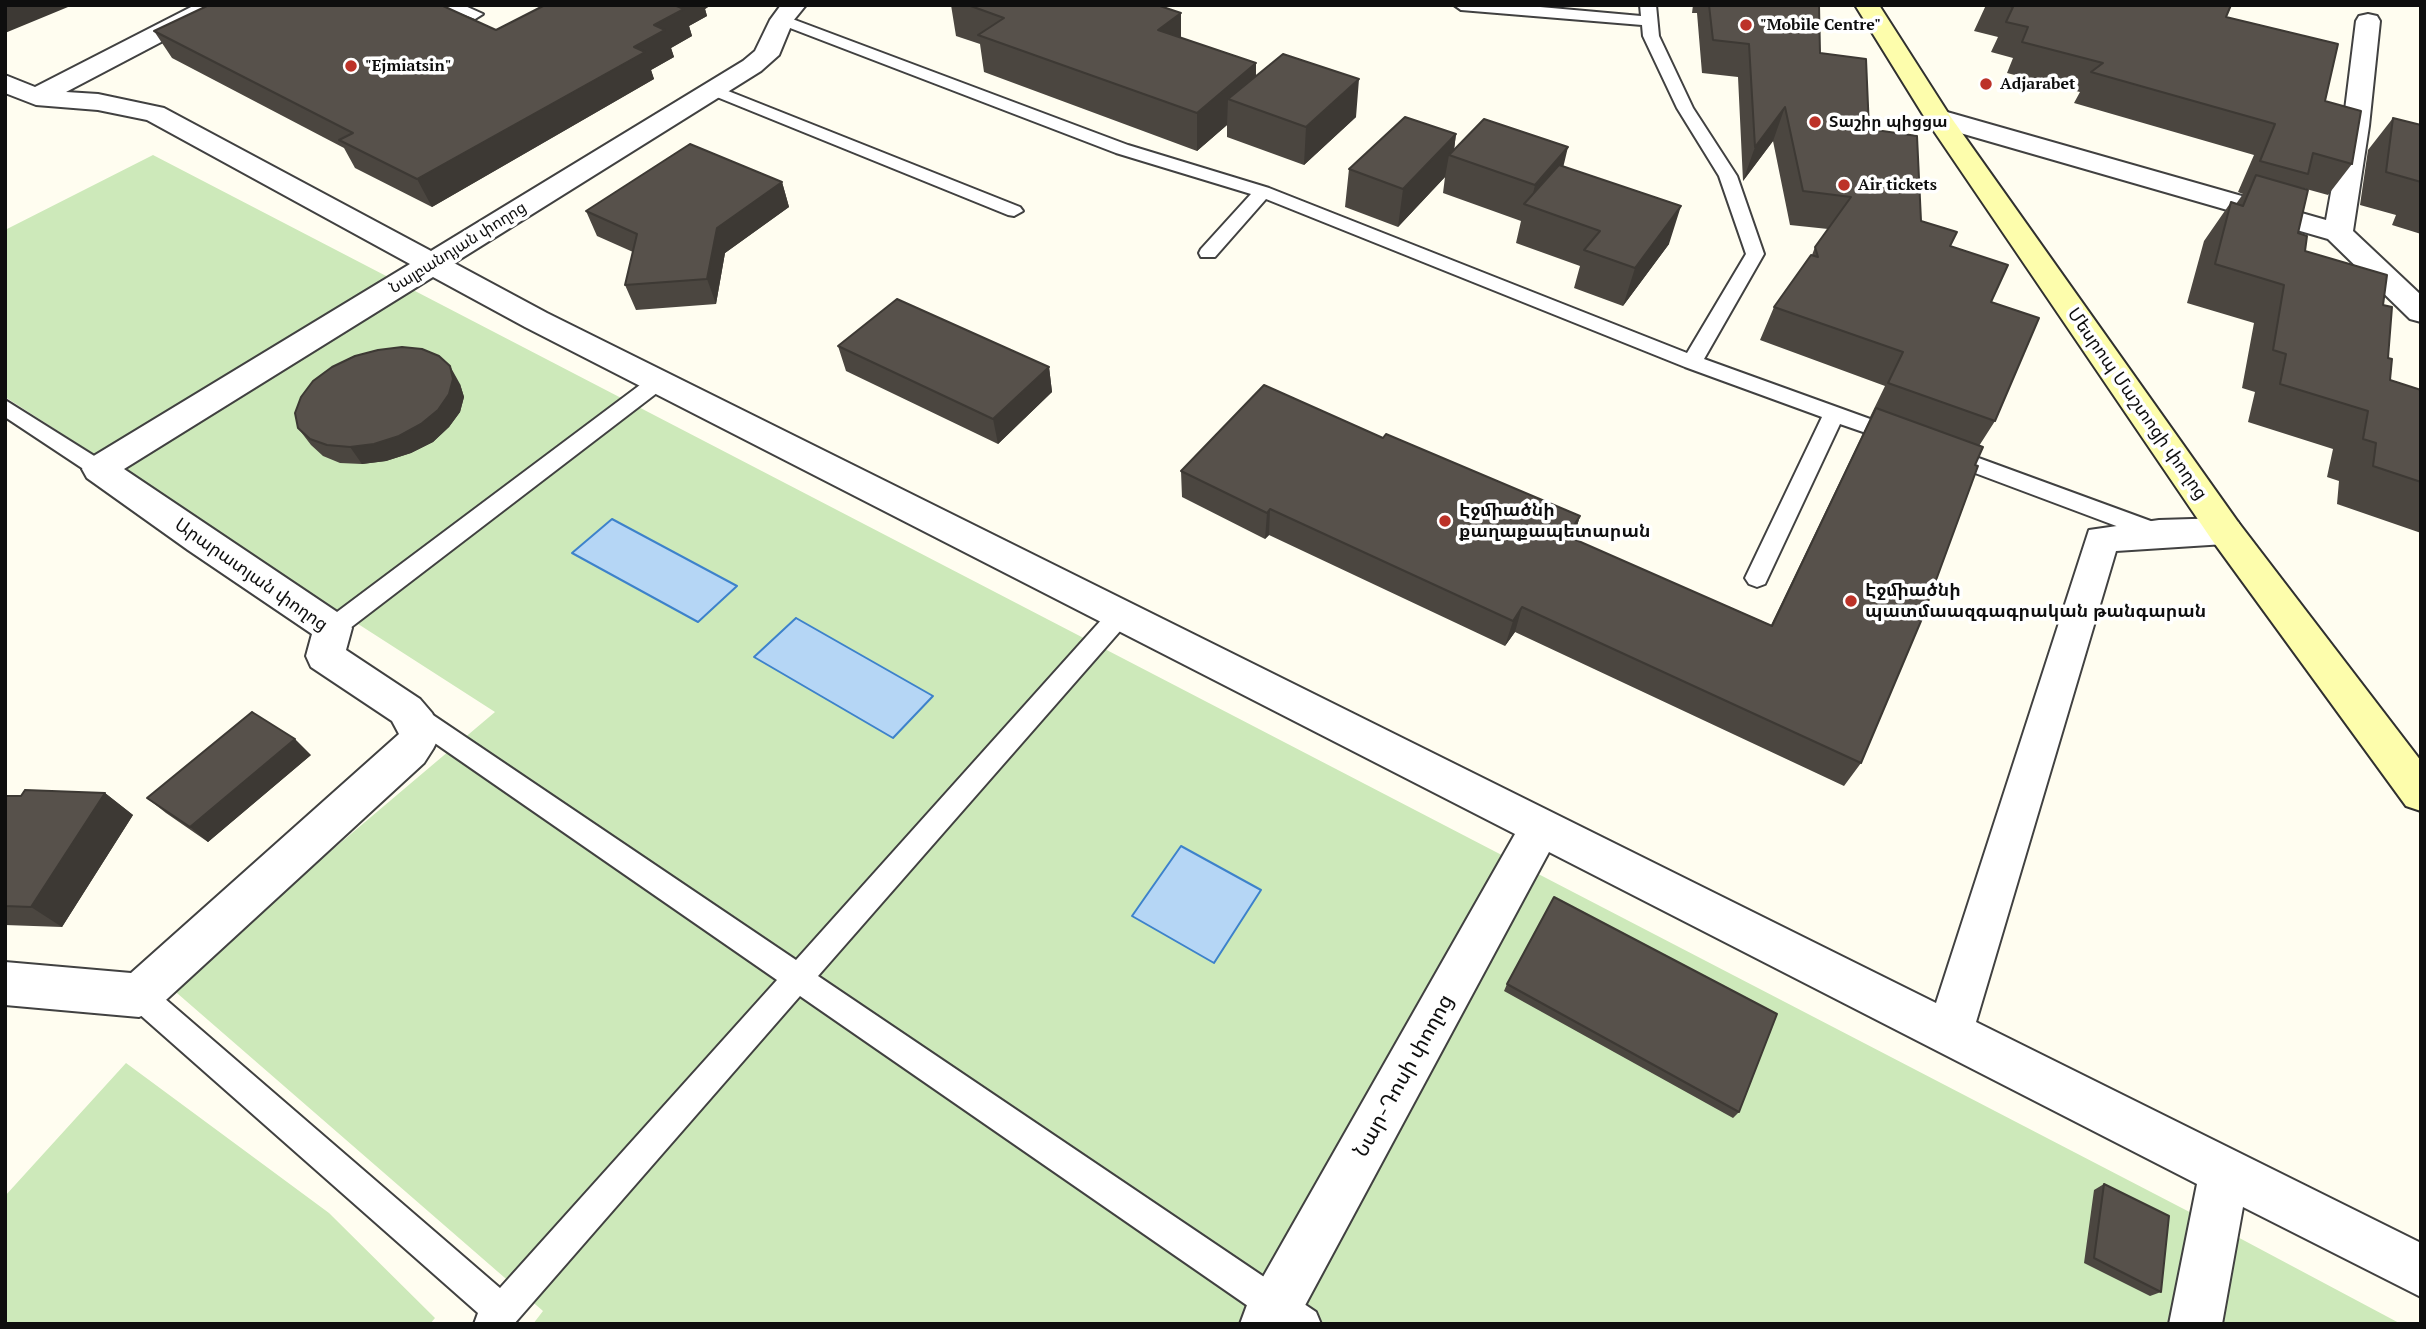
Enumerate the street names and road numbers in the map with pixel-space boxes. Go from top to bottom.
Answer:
street label: Նալբանդյան փողոց [386,198,530,298]
street label: Մեսրոպ Մաշտոցի փողոց [2062,304,2212,504]
street label: Արարատյան փողոց [170,514,332,636]
street label: Նար-Դոսի փողոց [1349,990,1459,1162]

